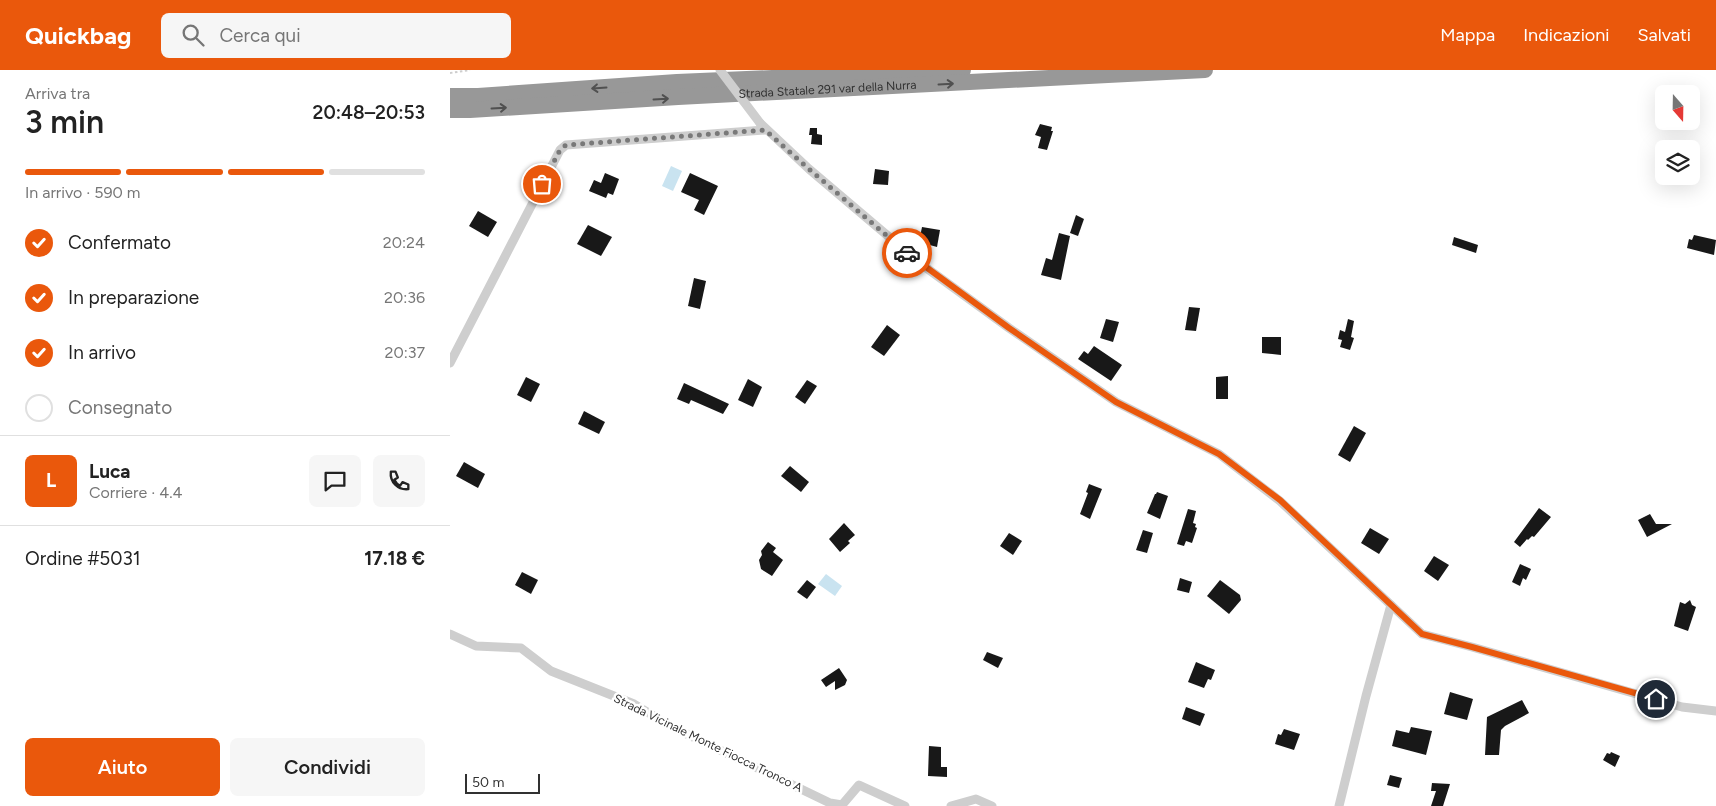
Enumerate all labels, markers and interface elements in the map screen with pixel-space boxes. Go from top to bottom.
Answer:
search box [161,13,511,58]
text: Quickbag [25,21,131,50]
icon: search [179,21,207,49]
text: Cerca qui [219,24,301,47]
text: Mappa [1440,24,1495,46]
text: Indicazioni [1523,24,1609,46]
text: Salvati [1637,24,1691,46]
street label: Strada Statale 291 var della Nurra [738,78,917,101]
one-way arrow [937,80,953,89]
one-way arrow [592,83,608,92]
text: Arriva tra [25,84,90,103]
north arrow [1655,85,1700,130]
map controls [1655,85,1700,185]
one-way arrow [653,94,669,103]
text: 20:48–20:53 [313,101,425,124]
text: 3 min [25,103,104,141]
one-way arrow [490,104,506,113]
button: layers [1655,140,1700,185]
pin [521,163,563,205]
icon: bag [528,170,556,198]
text: In arrivo · 590 m [25,183,140,202]
courier [882,228,932,278]
icon: check [25,229,53,257]
text: Confermato [68,231,171,254]
text: 20:24 [383,233,425,252]
icon: car [893,239,921,267]
icon: check [25,284,53,312]
text: In preparazione [68,286,199,309]
text: 20:36 [384,288,425,307]
icon: check [25,339,53,367]
text: In arrivo [68,341,136,364]
text: 20:37 [384,343,425,362]
text: Consegnato [68,396,172,419]
button: chat [309,455,361,507]
button: phone [373,455,425,507]
text: Luca [89,460,131,483]
text: L [46,469,56,492]
text: Corriere · 4.4 [89,483,182,502]
text: Ordine #5031 [25,547,141,570]
text: 17.18 € [364,547,425,570]
pin [1635,678,1677,720]
icon: home [1642,685,1670,713]
street label: Strada Vicinale Monte Fiocca Tronco A [611,691,805,795]
button: Aiuto [25,738,220,796]
button: Condividi [230,738,425,796]
scale bar [465,771,540,794]
text: 50 m [472,774,504,791]

